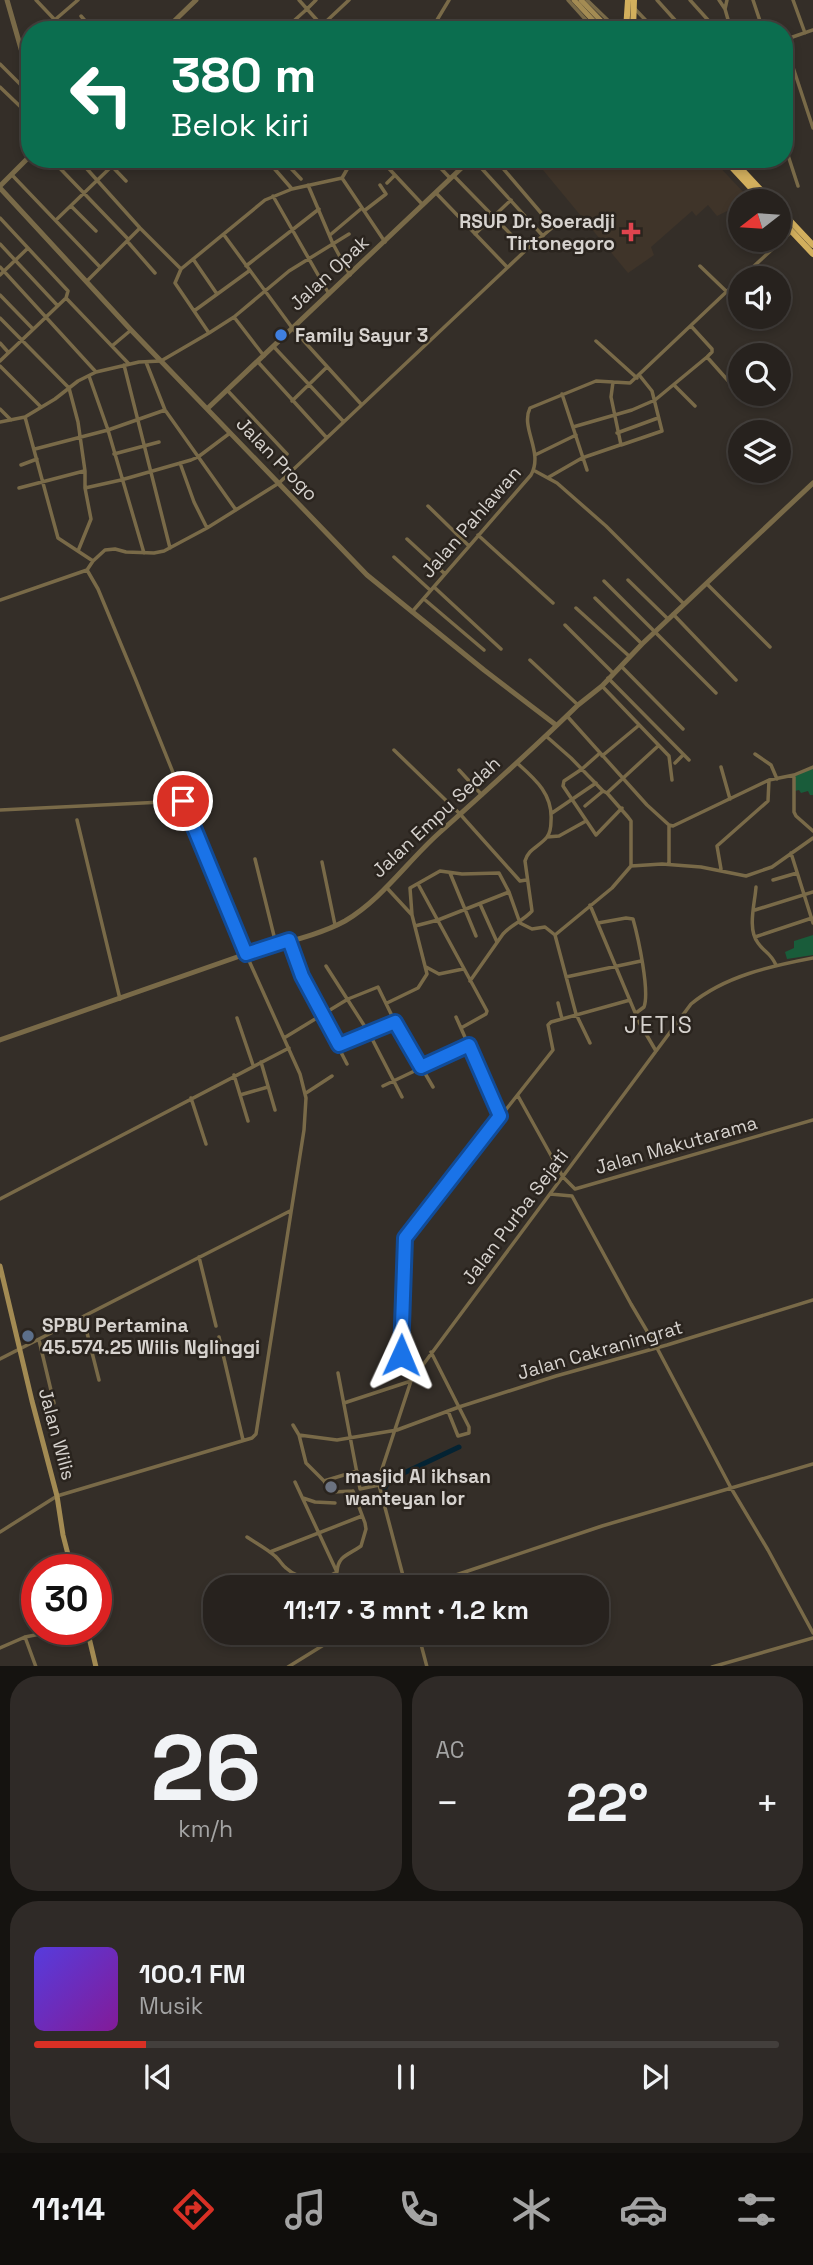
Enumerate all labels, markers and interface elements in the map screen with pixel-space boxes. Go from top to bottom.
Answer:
text: 380 m [171,44,316,106]
icon: left [56,49,147,140]
text: Belok kiri [171,105,309,145]
north arrow [728,189,791,252]
map controls [728,189,791,483]
place label: RSUP Dr. Soeradji Tirtonegoro [459,209,615,256]
marker: RSUP Dr. Soeradji Tirtonegoro [621,222,641,242]
street label: Jalan Opak [284,230,374,316]
button: sound [728,266,791,329]
place label: Family Sayur 3 [295,323,428,348]
marker: Family Sayur 3 [273,327,289,343]
button: search [728,343,791,406]
street label: Jalan Progo [231,412,323,506]
button: layers [728,420,791,483]
street label: Jalan Pahlawan [415,461,527,583]
street label: Jalan Empu Sedah [366,751,506,883]
pin [153,771,213,831]
icon: arrive [164,782,202,820]
district label: JETIS [624,1010,694,1040]
street label: Jalan Makutarama [592,1110,760,1180]
street label: Jalan Purba Sejati [456,1144,574,1290]
place label: SPBU Pertamina 45.574.25 Wilis Nglinggi [42,1313,260,1360]
street label: Jalan Cakraningrat [514,1314,686,1386]
position arrow [364,1318,438,1392]
marker: SPBU Pertamina 45.574.25 Wilis Nglinggi [20,1328,36,1344]
street label: Jalan Wilis [33,1385,81,1483]
place label: masjid Al ikhsan wanteyan lor [345,1464,491,1511]
marker: masjid Al ikhsan wanteyan lor [323,1479,339,1495]
speed limit sign: 30 [21,1554,112,1645]
text: 11:17 · 3 mnt · 1.2 km [283,1593,529,1627]
text: 26 [151,1710,261,1827]
text: AC [436,1735,465,1765]
text: 22° [566,1770,648,1836]
text: − [436,1779,459,1827]
text: + [755,1779,779,1827]
text: km/h [178,1814,233,1844]
text: 100.1 FM [139,1957,246,1991]
text: Musik [139,1991,203,2021]
icon: previous [139,2058,177,2096]
icon: pause [387,2058,425,2096]
icon: next [636,2058,674,2096]
icon: directions [169,2185,218,2234]
icon: music [281,2185,330,2234]
icon: phone [394,2185,443,2234]
icon: climate [507,2185,556,2234]
icon: car [619,2185,668,2234]
icon: filters [732,2185,781,2234]
text: 11:14 [32,2189,105,2229]

